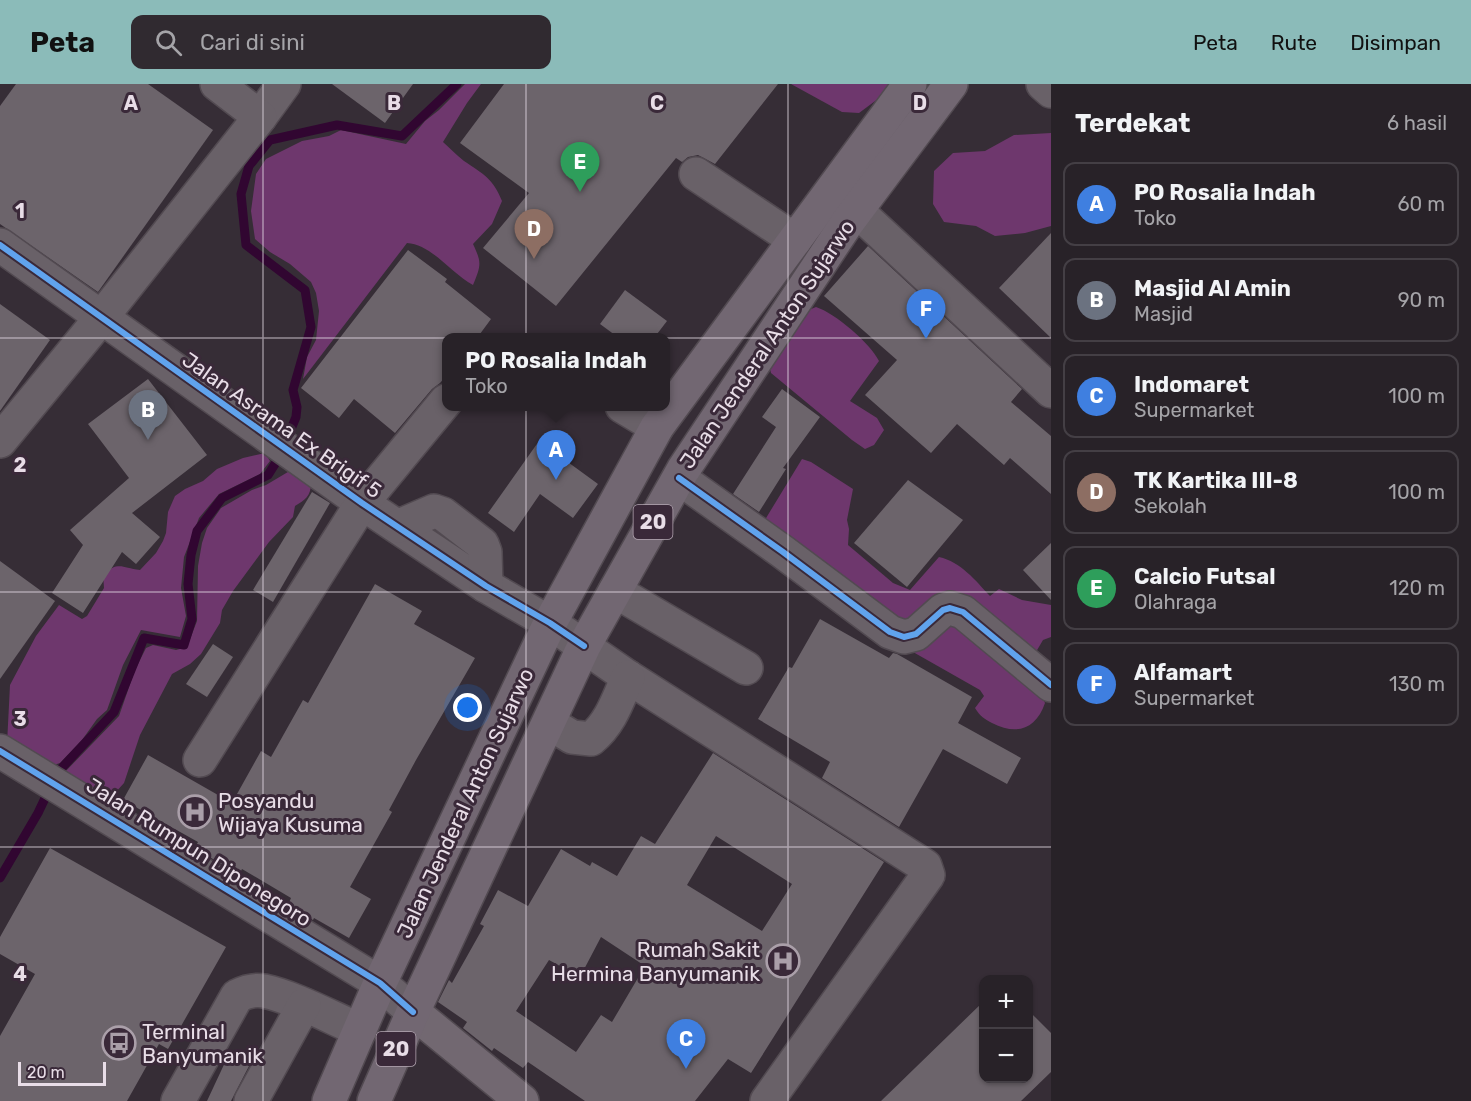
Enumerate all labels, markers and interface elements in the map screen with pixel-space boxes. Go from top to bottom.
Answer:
search box [131,15,551,69]
text: Peta [30,26,95,59]
icon: search [152,26,185,59]
text: Cari di sini [200,29,305,56]
text: Peta [1193,30,1238,55]
text: Rute [1271,30,1317,55]
text: Disimpan [1350,30,1441,55]
text: A [124,91,139,115]
text: B [387,91,401,115]
text: C [650,91,664,115]
text: D [913,91,927,115]
text: Terdekat [1075,108,1190,139]
text: 6 hasil [1387,111,1447,135]
pin: E [560,142,600,192]
text: PO Rosalia Indah [1134,179,1316,206]
text: A [1089,192,1104,216]
text: 60 m [1398,192,1445,216]
text: 1 [15,199,25,223]
text: Toko [1134,206,1176,230]
pin: D [514,210,554,259]
street label: Jalan Jenderal Anton Sujarwo [674,215,860,473]
text: Masjid Al Amin [1134,275,1291,302]
text: B [1089,288,1104,312]
text: 90 m [1398,288,1445,312]
pin: F [906,290,946,339]
text: Masjid [1134,302,1193,326]
popup [442,333,670,411]
street label: Jalan Asrama Ex Brigif 5 [178,347,386,503]
text: PO Rosalia Indah [465,347,647,374]
text: Indomaret [1134,371,1249,398]
text: Toko [465,374,508,398]
text: C [1089,384,1104,408]
text: 100 m [1388,384,1445,408]
pin: B [128,390,168,440]
text: Supermarket [1134,398,1254,422]
pin: A [536,430,576,480]
text: 2 [14,453,27,477]
text: TK Kartika III-8 [1134,467,1298,494]
text: D [1089,480,1104,504]
text: 100 m [1388,480,1445,504]
text: Sekolah [1134,494,1207,518]
road number: 20 [634,505,672,539]
text: Calcio Futsal [1134,563,1275,590]
text: E [1090,576,1103,600]
text: 120 m [1389,576,1445,600]
text: Olahraga [1134,590,1217,614]
text: Alfamart [1134,659,1232,686]
street label: Jalan Jenderal Anton Sujarwo [391,664,539,942]
text: F [1090,672,1103,696]
text: 130 m [1389,672,1445,696]
text: Supermarket [1134,686,1254,710]
your location [453,693,482,722]
text: 3 [13,707,27,731]
street label: Jalan Rumpun Diponegoro [82,772,316,932]
place label: Posyandu Wijaya Kusuma [218,788,363,837]
hospital icon: Posyandu Wijaya Kusuma [177,794,213,830]
place label: Rumah Sakit Hermina Banyumanik [551,937,760,986]
hospital icon: Rumah Sakit Hermina Banyumanik [765,943,801,979]
text: 4 [13,962,27,986]
map controls [979,975,1033,1083]
button: + [979,975,1033,1029]
place label: Terminal Banyumanik [142,1019,263,1068]
pin: C [666,1020,706,1069]
bus stop icon: Terminal Banyumanik [101,1025,137,1061]
button: − [979,1029,1033,1083]
road number: 20 [376,1032,416,1066]
scale bar [18,1059,106,1086]
text: 20 m [27,1063,65,1082]

